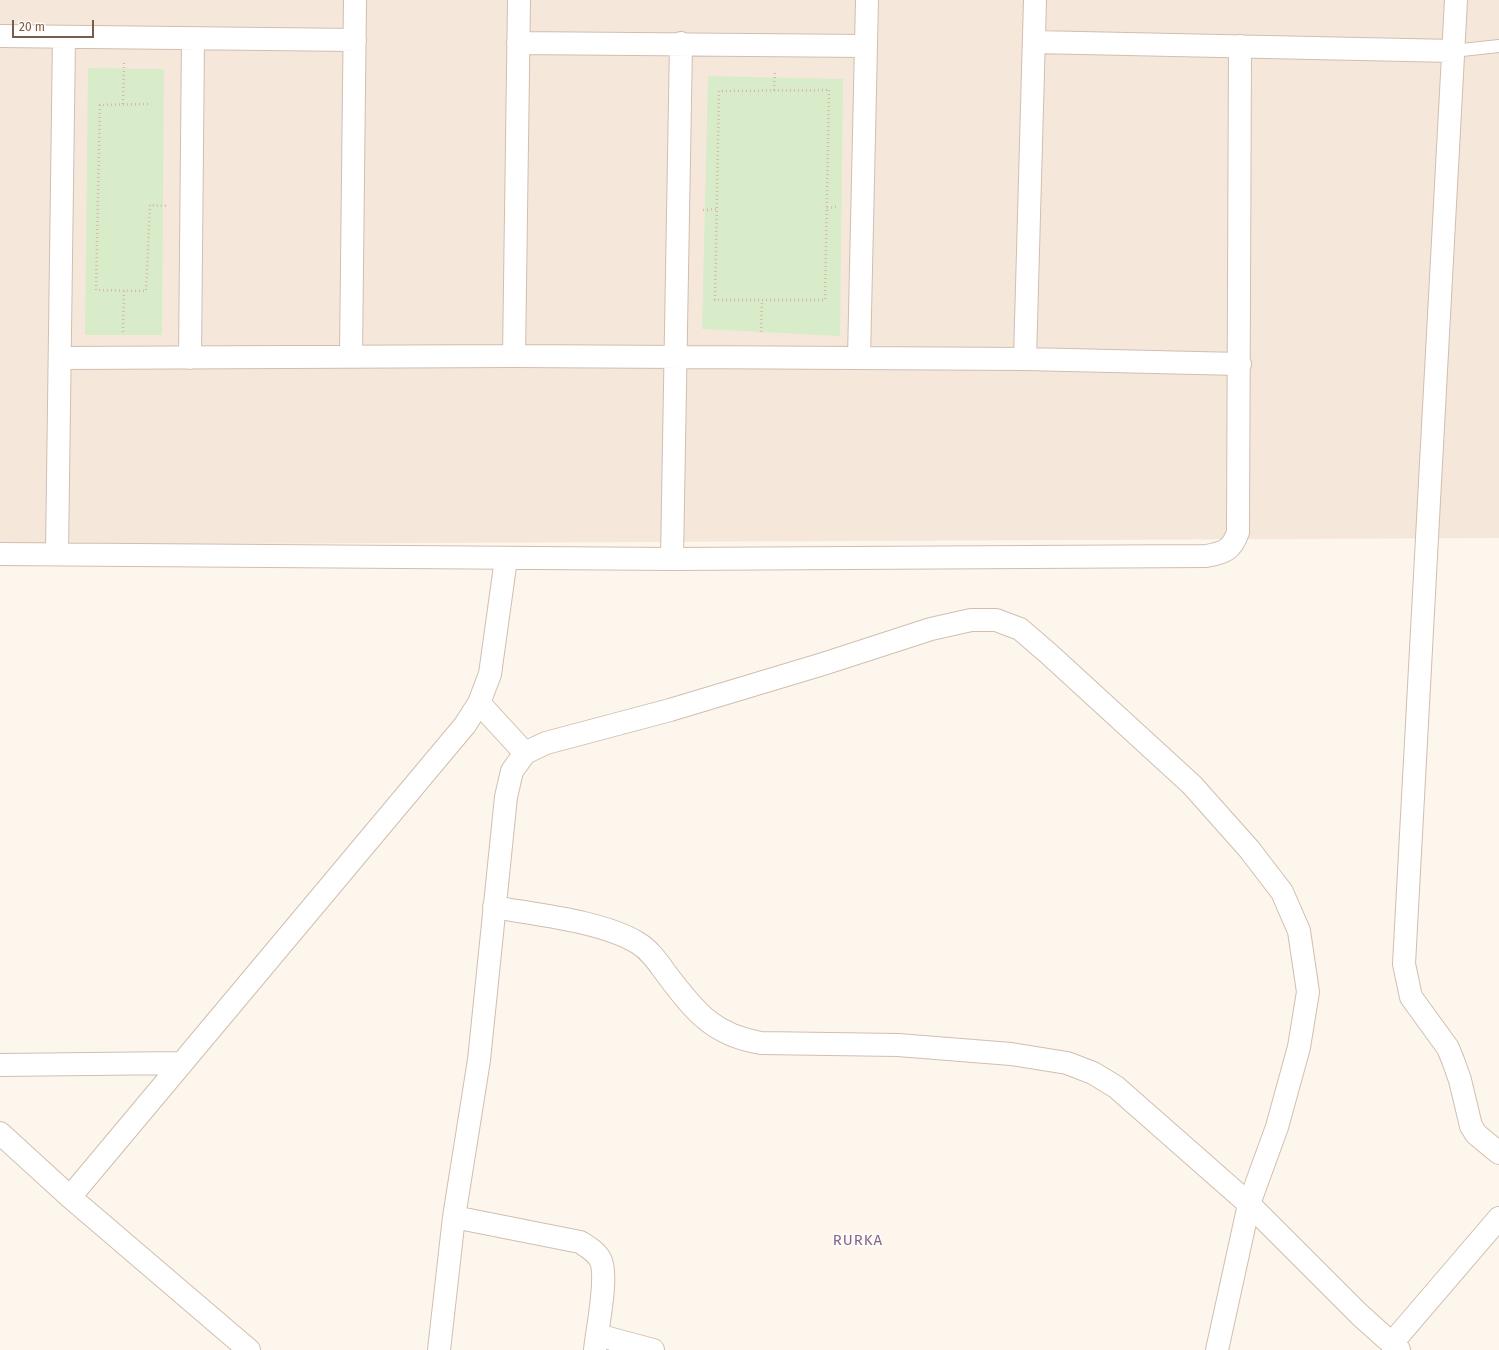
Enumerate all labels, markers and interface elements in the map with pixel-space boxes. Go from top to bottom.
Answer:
scale bar [14,12,96,38]
text: 20 m [19,20,45,34]
district label: RURKA [833,1232,883,1250]

